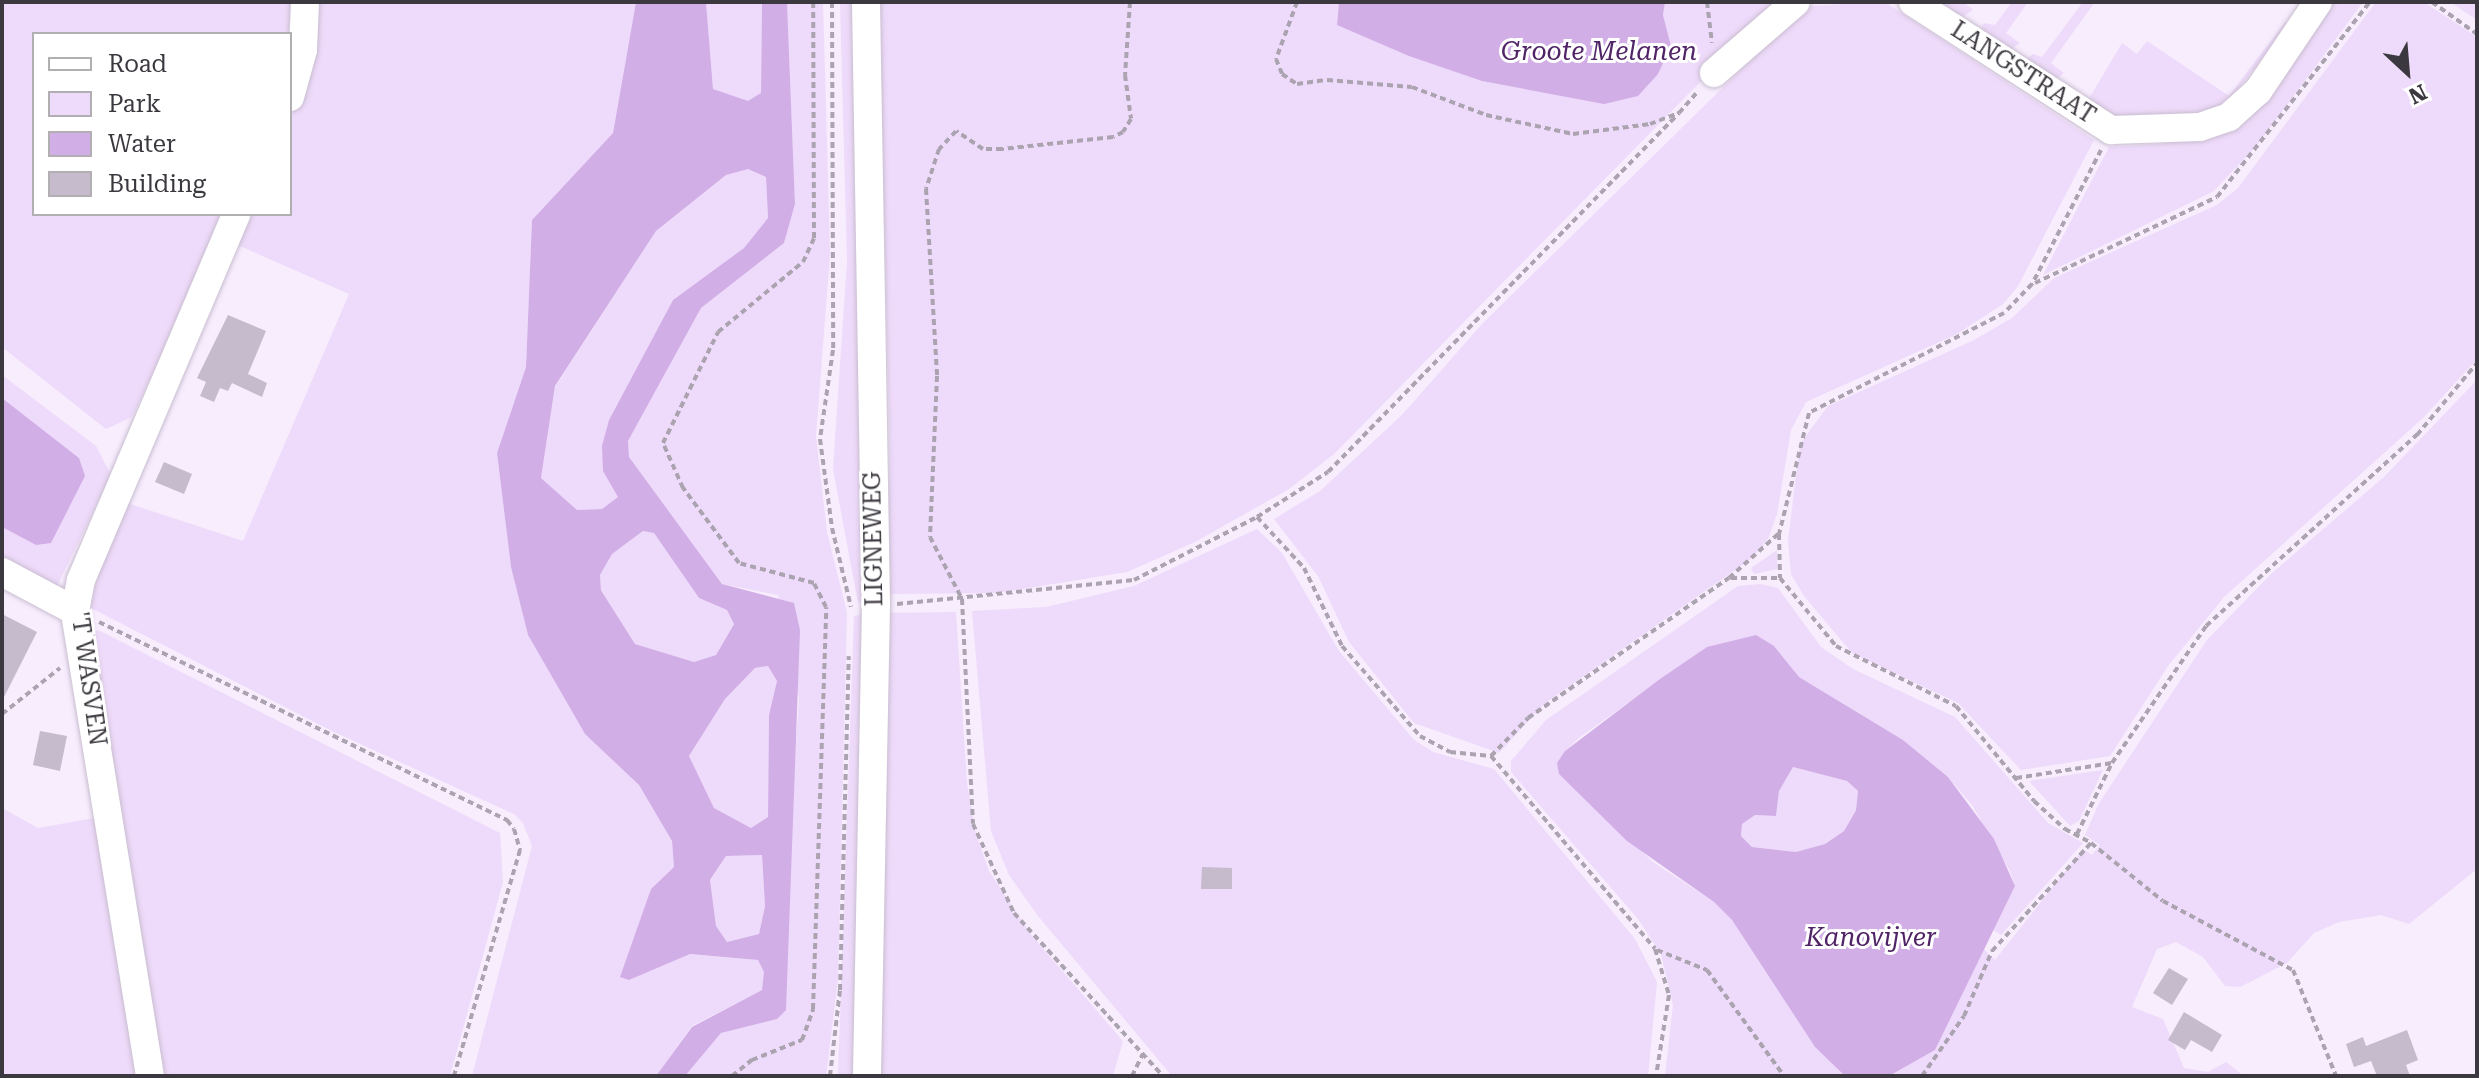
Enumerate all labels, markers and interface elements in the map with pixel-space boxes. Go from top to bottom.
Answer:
street label: LANGSTRAAT [1945,16,2101,130]
legend [32,32,292,216]
north arrow [2367,32,2447,112]
water label: Groote Melanen [1501,36,1697,68]
text: Road [108,50,167,78]
text: N [2405,79,2431,109]
text: Park [108,90,161,118]
text: Water [108,130,176,158]
text: Building [108,170,206,198]
street label: LIGNEWEG [858,471,890,607]
street label: 'T WASVEN [64,610,112,748]
water label: Kanovijver [1805,922,1937,954]

